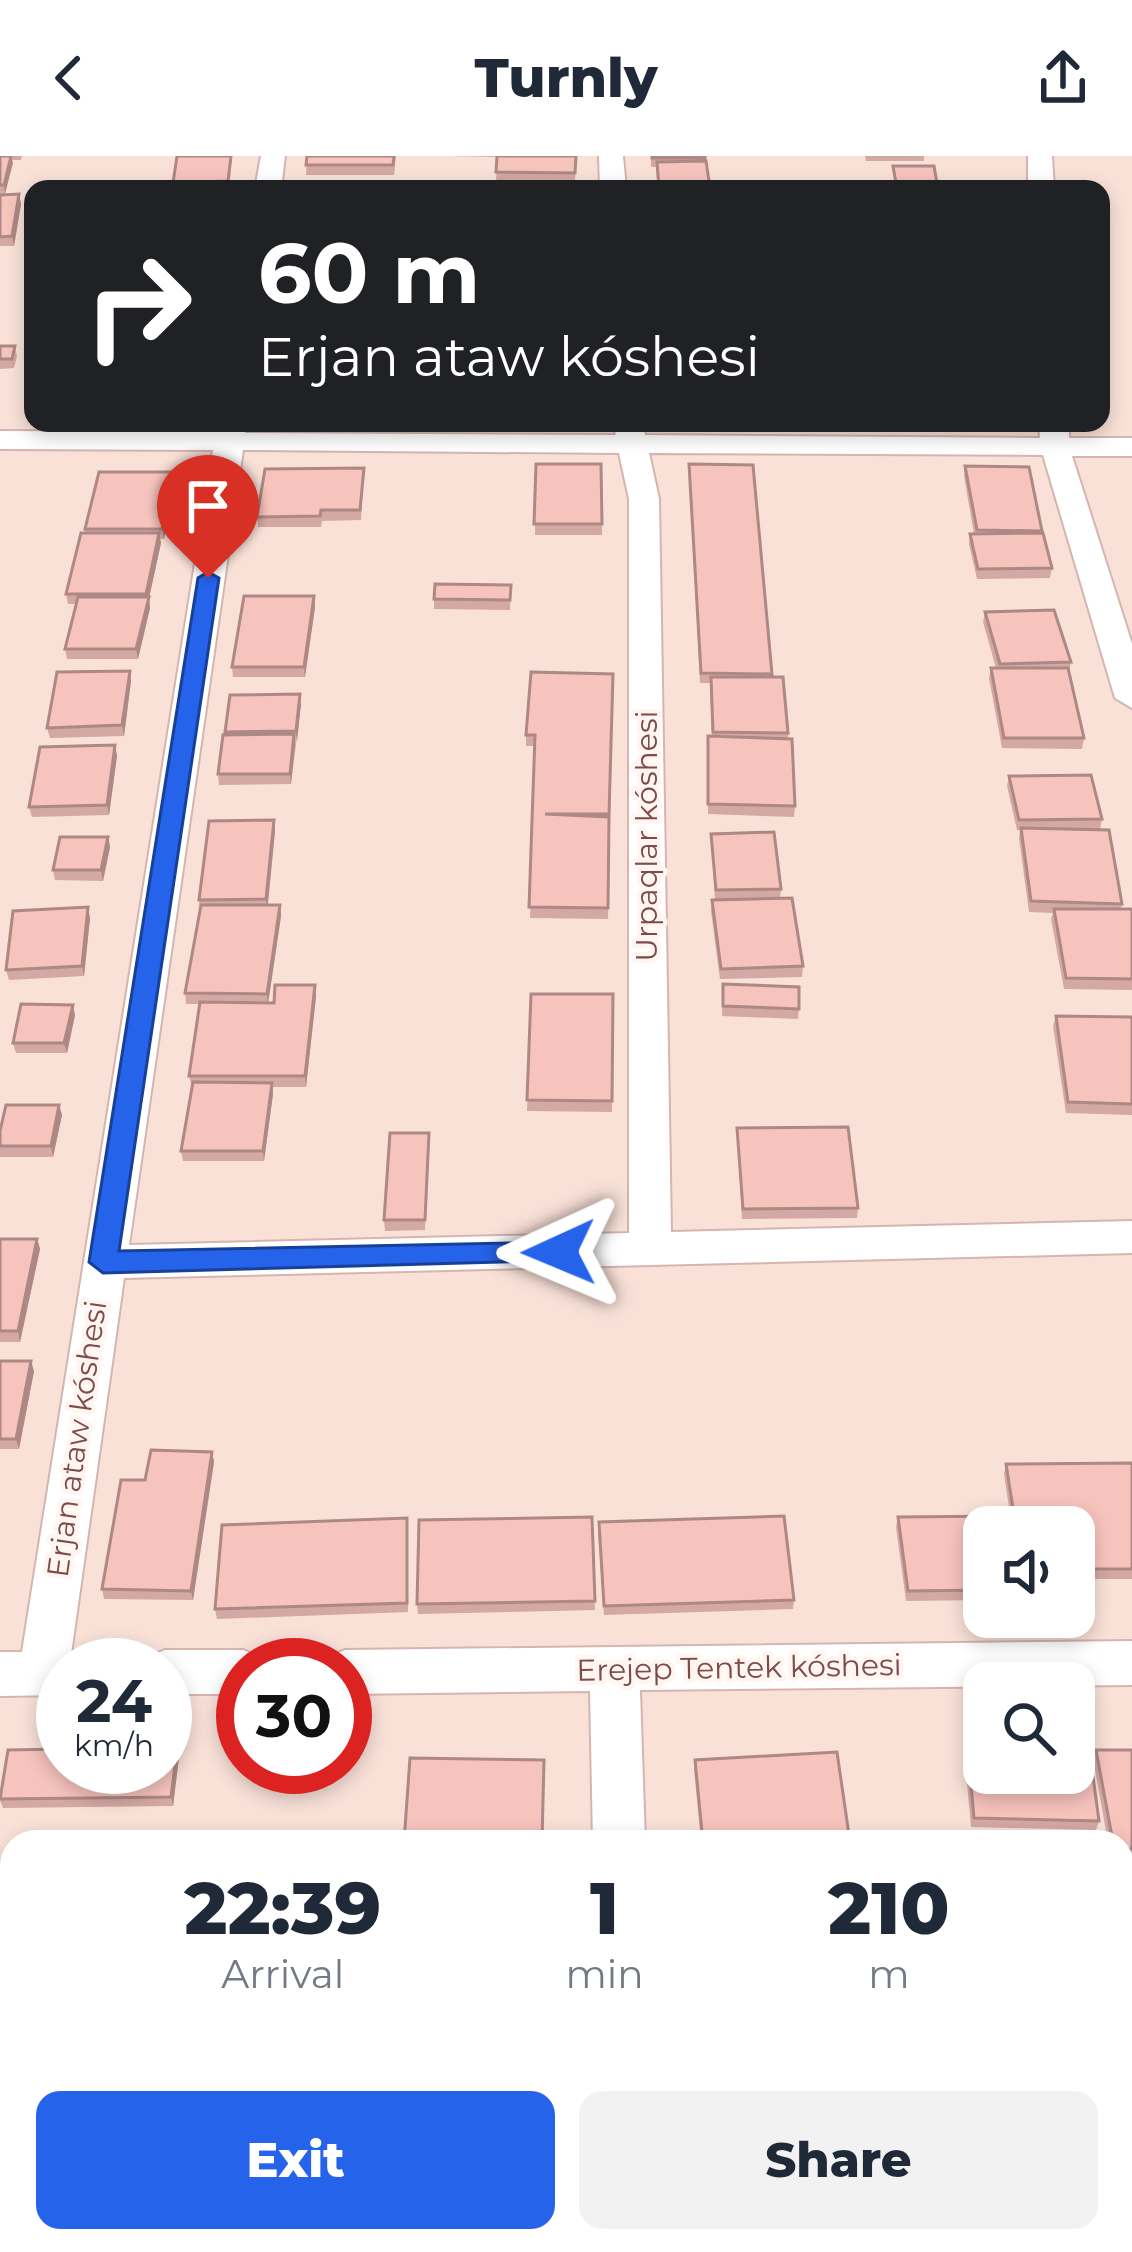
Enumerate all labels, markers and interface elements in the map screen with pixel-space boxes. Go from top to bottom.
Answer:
icon: back [36,45,102,111]
text: Turnly [475,45,657,111]
icon: share [1030,45,1096,111]
text: 60 m [258,222,480,324]
icon: right [60,228,216,384]
text: Erjan ataw kóshesi [258,324,760,390]
pin [157,455,259,578]
icon: arrive [175,473,241,539]
street label: Urpaqlar kóshesi [628,710,665,962]
position arrow [496,1189,622,1315]
street label: Erjan ataw kóshesi [39,1298,114,1580]
map controls [963,1506,1095,1794]
button: sound [963,1506,1095,1638]
speed limit sign: 30 [216,1638,372,1794]
street label: Erejep Tentek kóshesi [576,1646,902,1689]
button: search [963,1662,1095,1794]
text: 24 [76,1664,152,1737]
text: km/h [74,1727,154,1764]
text: 22:39 [184,1864,381,1952]
text: 1 [590,1864,619,1952]
text: 210 [828,1864,950,1952]
text: Arrival [221,1950,344,1998]
text: min [565,1950,644,1998]
text: m [868,1950,910,1998]
button: Exit [36,2091,555,2229]
button: Share [579,2091,1098,2229]

